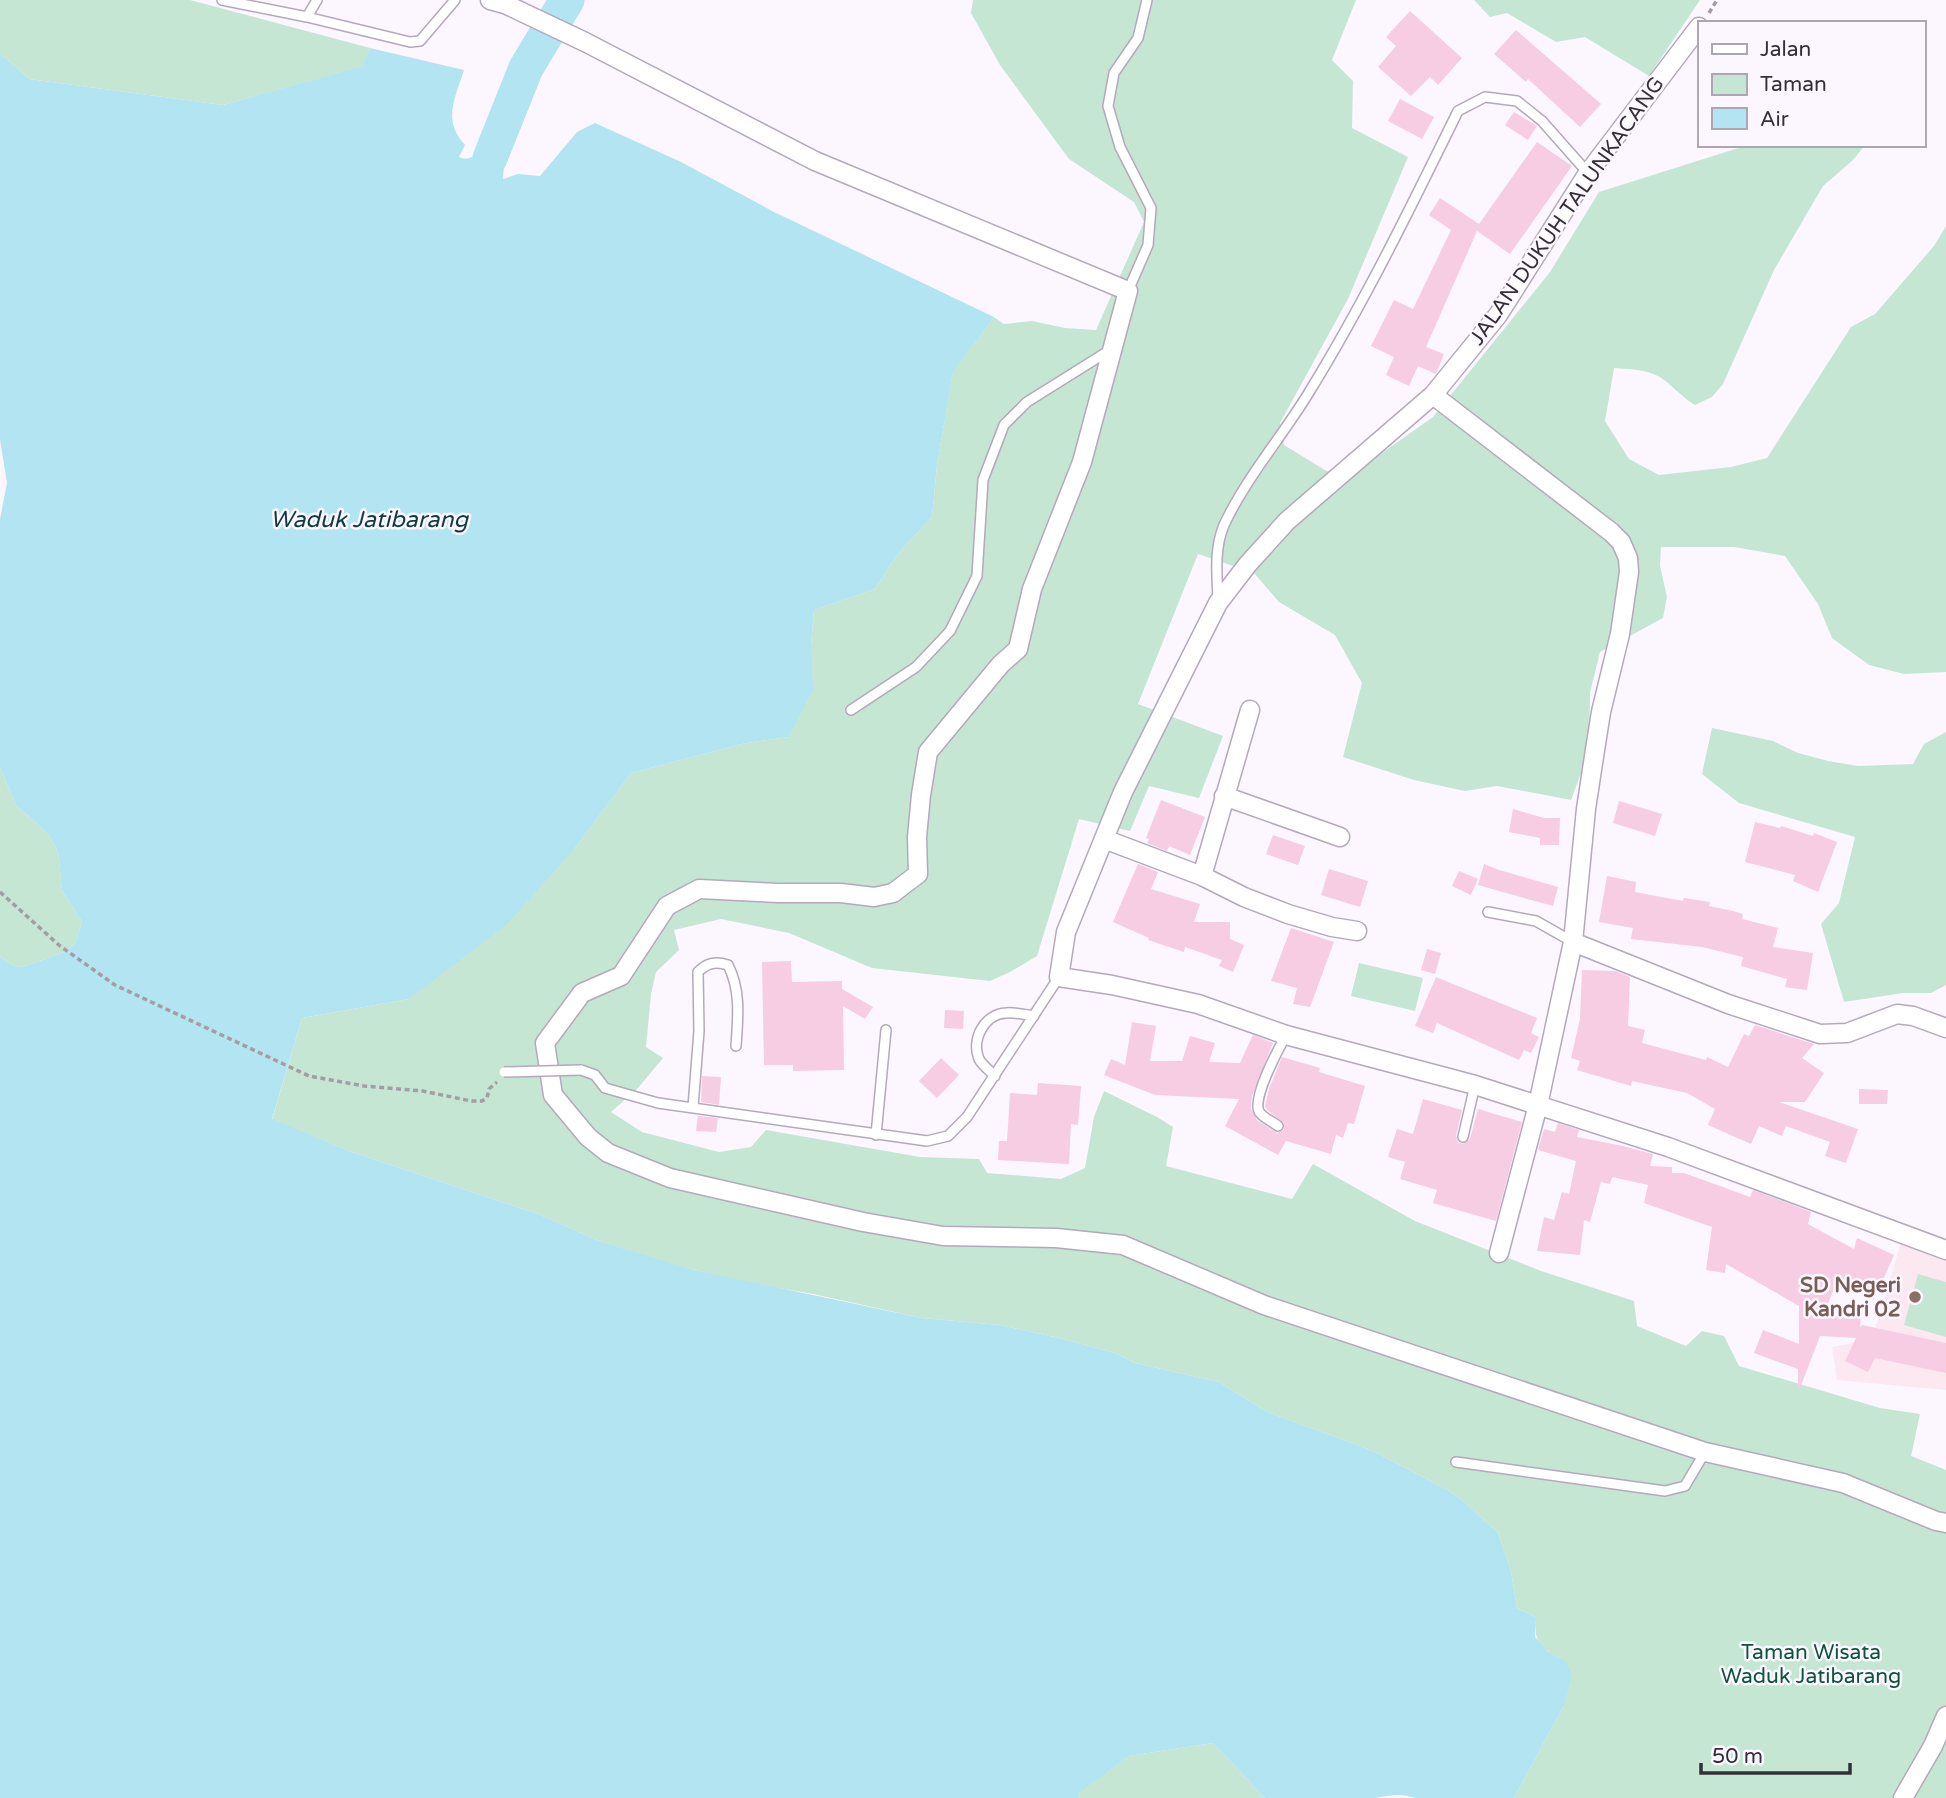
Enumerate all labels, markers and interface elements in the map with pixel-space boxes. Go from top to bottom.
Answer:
legend [1698,21,1925,147]
text: Jalan [1760,37,1811,62]
street label: JALAN DUKUH TALUNKACANG [1464,72,1670,350]
text: Taman [1760,72,1827,97]
text: Air [1760,107,1789,132]
water label: Waduk Jatibarang [270,506,469,534]
place label: SD Negeri Kandri 02 [1800,1273,1901,1322]
marker: SD Negeri Kandri 02 [1907,1289,1923,1305]
park label: Taman Wisata Waduk Jatibarang [1721,1640,1901,1689]
scale bar [1701,1731,1850,1775]
text: 50 m [1712,1744,1763,1769]

